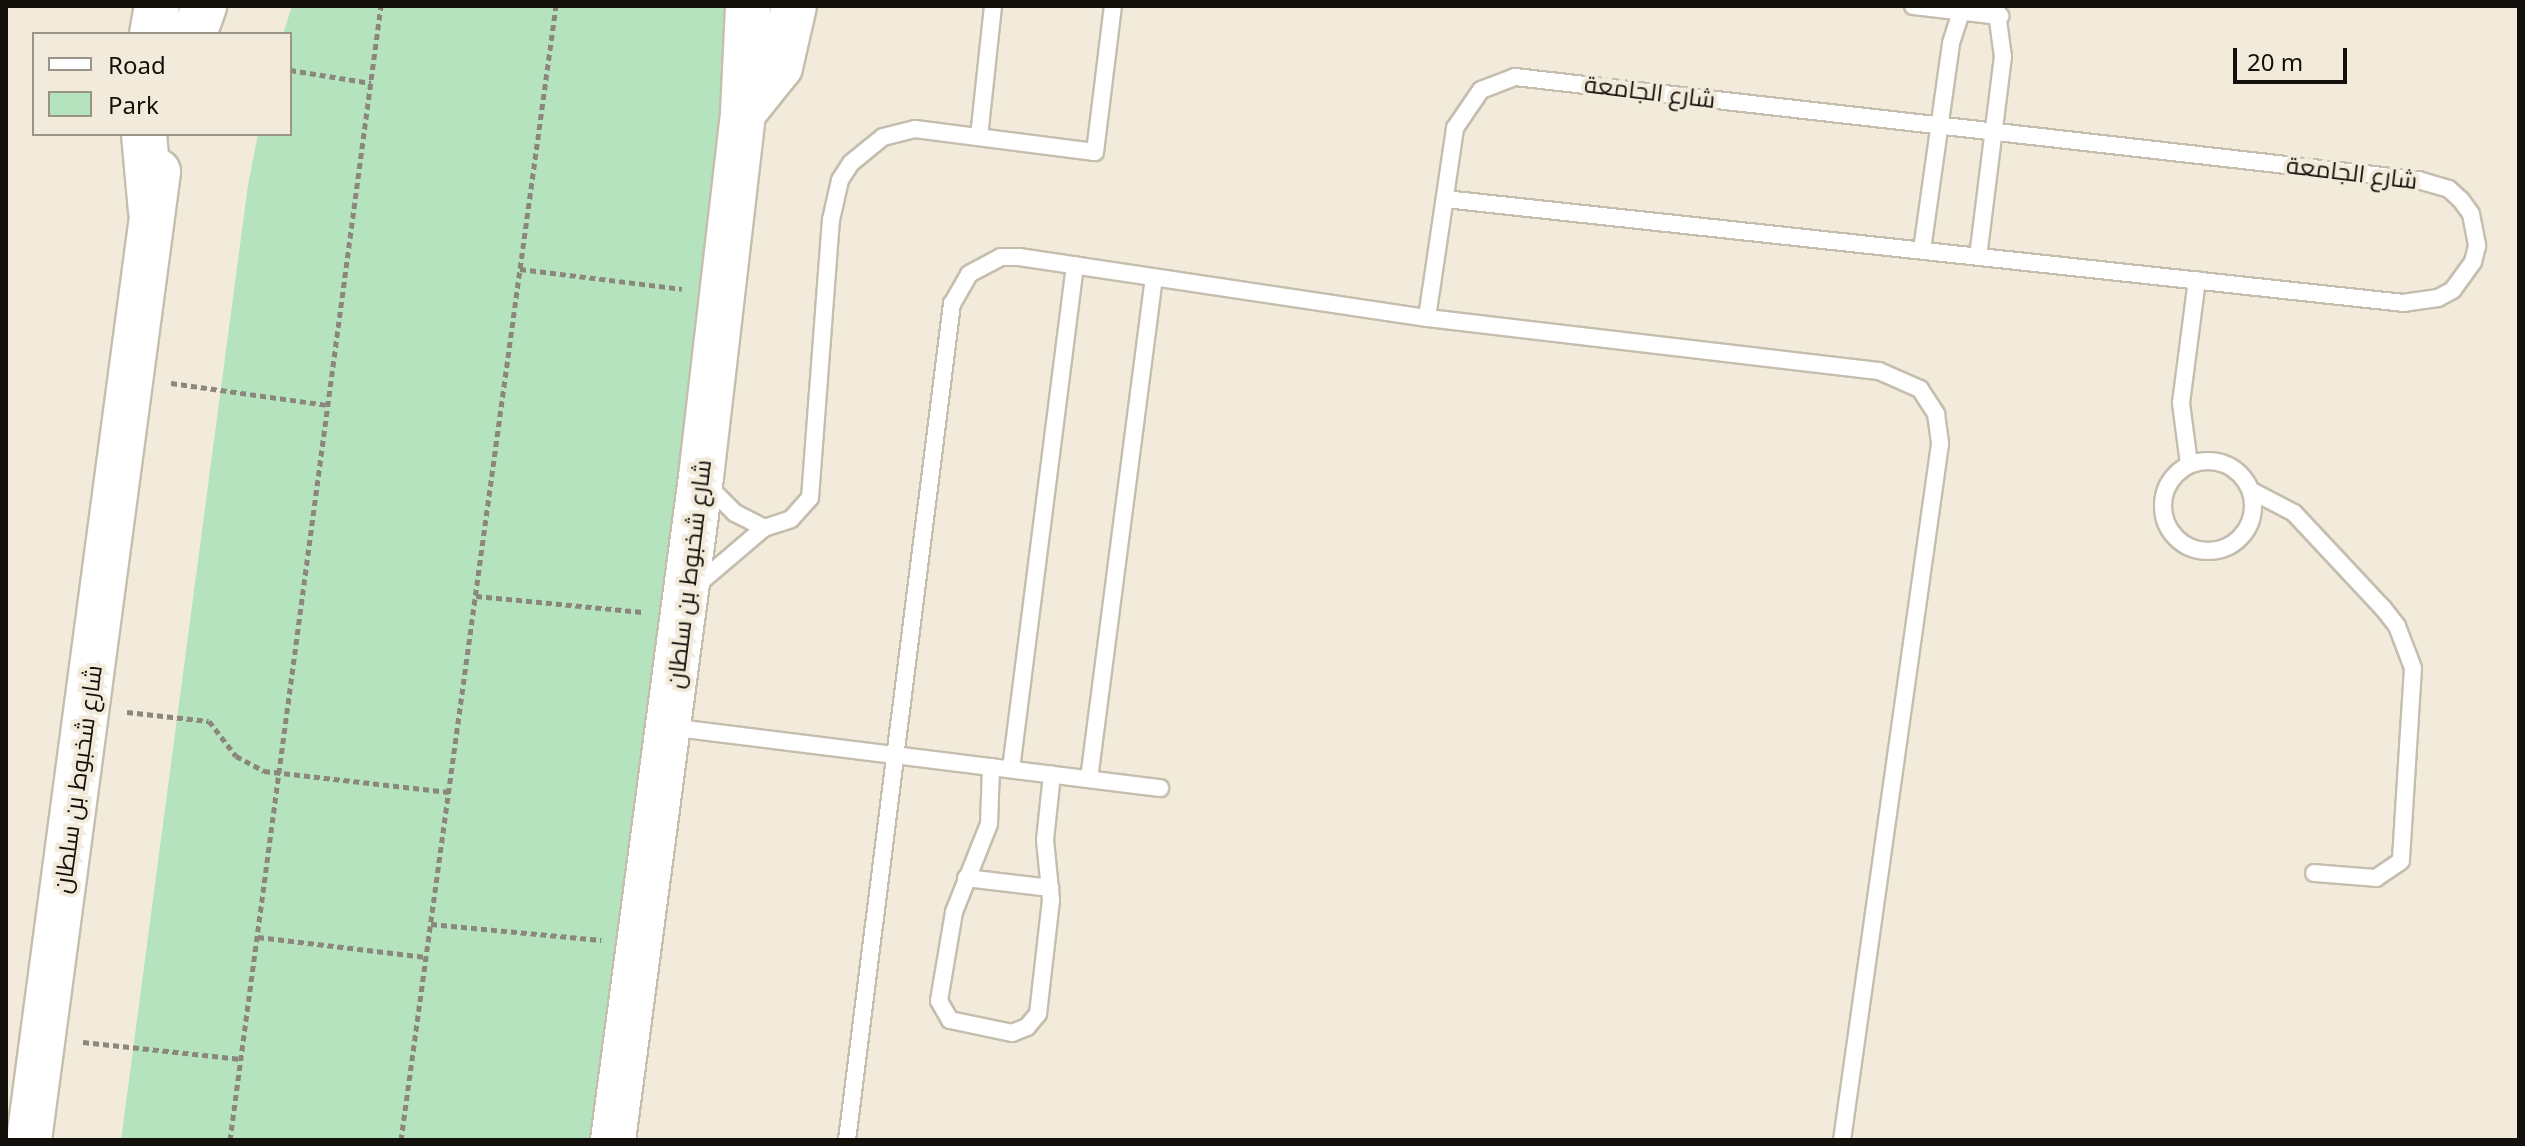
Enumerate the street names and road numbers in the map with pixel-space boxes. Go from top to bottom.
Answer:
street label: شارع الجامعة [1583,69,1717,113]
street label: شارع الجامعة [2285,150,2419,194]
street label: شارع شخبوط بن سلطان [660,458,716,690]
street label: شارع شخبوط بن سلطان [47,663,107,895]

